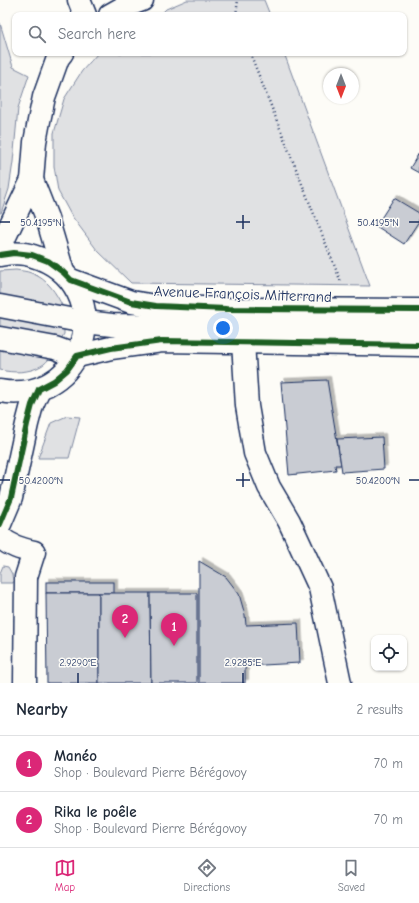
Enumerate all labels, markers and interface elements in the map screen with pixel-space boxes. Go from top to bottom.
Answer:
search box [12,12,407,56]
icon: search [26,23,48,45]
text: Search here [58,25,136,43]
north arrow [323,68,359,104]
text: 50.4195°N [20,217,62,229]
text: 50.4195°N [357,217,399,229]
street label: Avenue François Mitterrand [154,282,332,306]
your location [213,318,233,338]
text: 50.4200°N [19,475,63,487]
text: 50.4200°N [356,475,400,487]
pin: 2 [112,605,138,638]
pin: 1 [161,613,187,646]
map controls [371,635,407,671]
button: locate [371,635,407,671]
text: 2.9290°E [59,657,97,669]
text: 2.9285°E [225,657,261,669]
text: Nearby [16,700,67,719]
text: 2 results [356,702,403,717]
text: Manéo [54,747,97,765]
text: 1 [26,756,32,771]
text: 70 m [374,756,403,771]
text: Shop · Boulevard Pierre Bérégovoy [54,765,247,780]
text: Rika le poêle [54,803,137,821]
text: 2 [26,812,32,827]
text: 70 m [374,812,403,827]
text: Shop · Boulevard Pierre Bérégovoy [54,821,247,836]
tab: Map [54,857,76,894]
tab: Directions [184,857,230,894]
tab: Saved [338,857,365,894]

